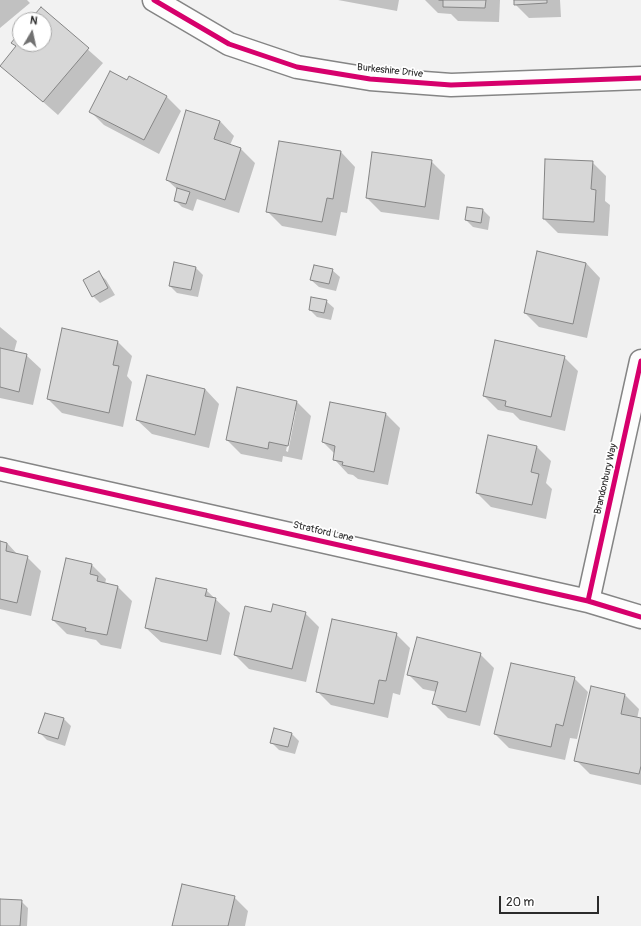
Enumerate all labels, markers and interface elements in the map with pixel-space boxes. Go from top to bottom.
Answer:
north arrow [12,12,52,52]
text: N [29,14,38,28]
street label: Burkeshire Drive [356,62,424,80]
street label: Brandonbury Way [592,442,620,516]
street label: Stratford Lane [292,519,354,545]
scale bar [501,888,601,914]
text: 20 m [506,895,534,910]

